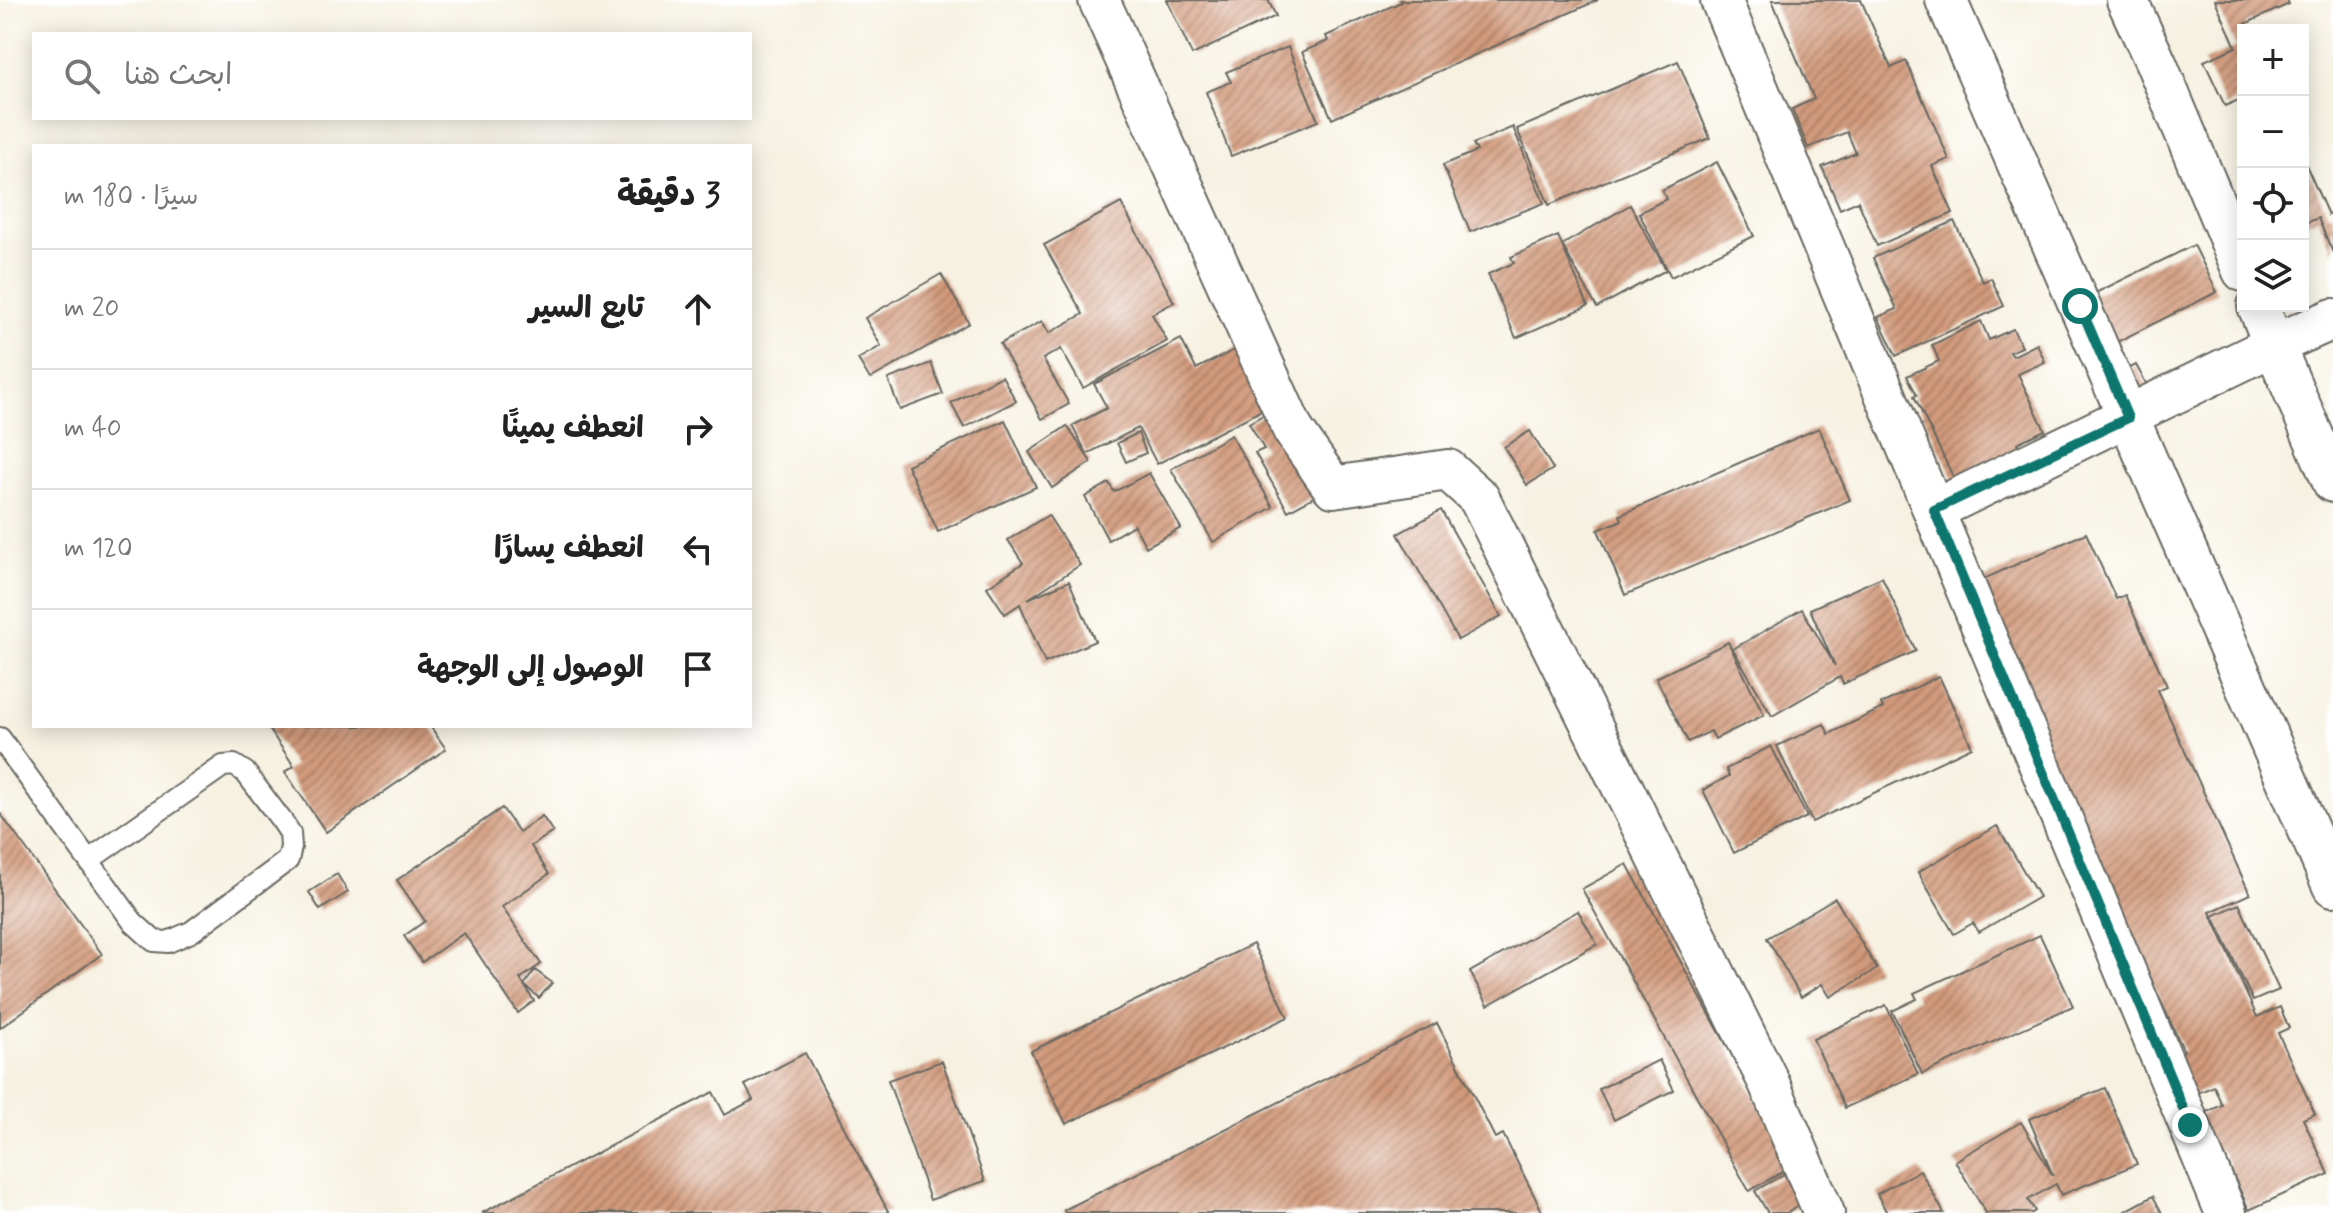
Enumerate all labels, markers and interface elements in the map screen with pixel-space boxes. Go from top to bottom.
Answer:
map controls [2237,24,2309,312]
button: + [2237,24,2309,96]
search box [32,32,752,120]
icon: search [60,54,104,98]
text: ابحث هنا [124,56,232,95]
button: − [2237,96,2309,168]
button: locate [2237,168,2309,240]
text: 3 دقيقة [617,173,720,218]
text: سيرًا · 180 m [64,180,198,214]
button: layers [2237,240,2309,312]
icon: ahead [676,287,720,331]
route start [2062,288,2098,324]
text: تابع السير [529,289,644,328]
text: 20 m [64,292,119,326]
icon: right [676,407,720,451]
text: انعطف يمينًا [502,409,644,448]
text: 40 m [64,412,122,446]
icon: left [676,527,720,571]
text: انعطف يسارًا [494,529,644,568]
text: 120 m [64,532,133,566]
icon: arrive [676,647,720,691]
text: الوصول إلى الوجهة [417,649,644,688]
route end [2172,1107,2208,1143]

